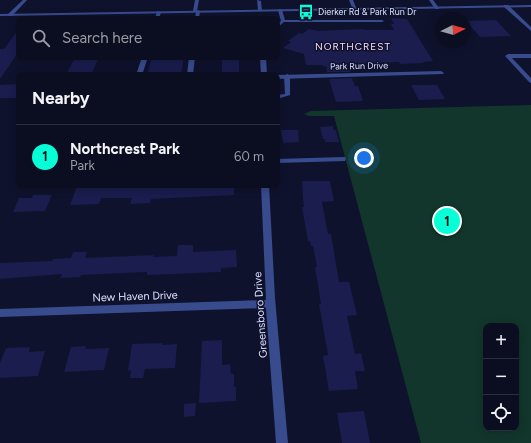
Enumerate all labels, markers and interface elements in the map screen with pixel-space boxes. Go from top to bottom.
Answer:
bus stop icon: Dierker Rd & Park Run Dr [297,3,315,21]
place label: Dierker Rd & Park Run Dr [318,6,416,17]
north arrow [435,12,471,48]
search box [16,16,280,60]
icon: search [30,27,52,49]
text: Search here [62,29,142,47]
district label: NORTHCREST [315,40,391,53]
street label: Park Run Drive [330,59,388,72]
text: Nearby [32,88,90,108]
text: Northcrest Park [70,140,180,158]
your location [354,148,374,168]
text: 1 [42,149,48,164]
text: 60 m [234,149,264,164]
text: Park [70,158,95,173]
pin: 1 [434,206,460,236]
street label: Greensboro Drive [251,271,270,359]
street label: New Haven Drive [92,289,178,304]
map controls [483,323,519,431]
button: + [483,323,519,359]
button: − [483,359,519,395]
button: locate [483,395,519,431]

